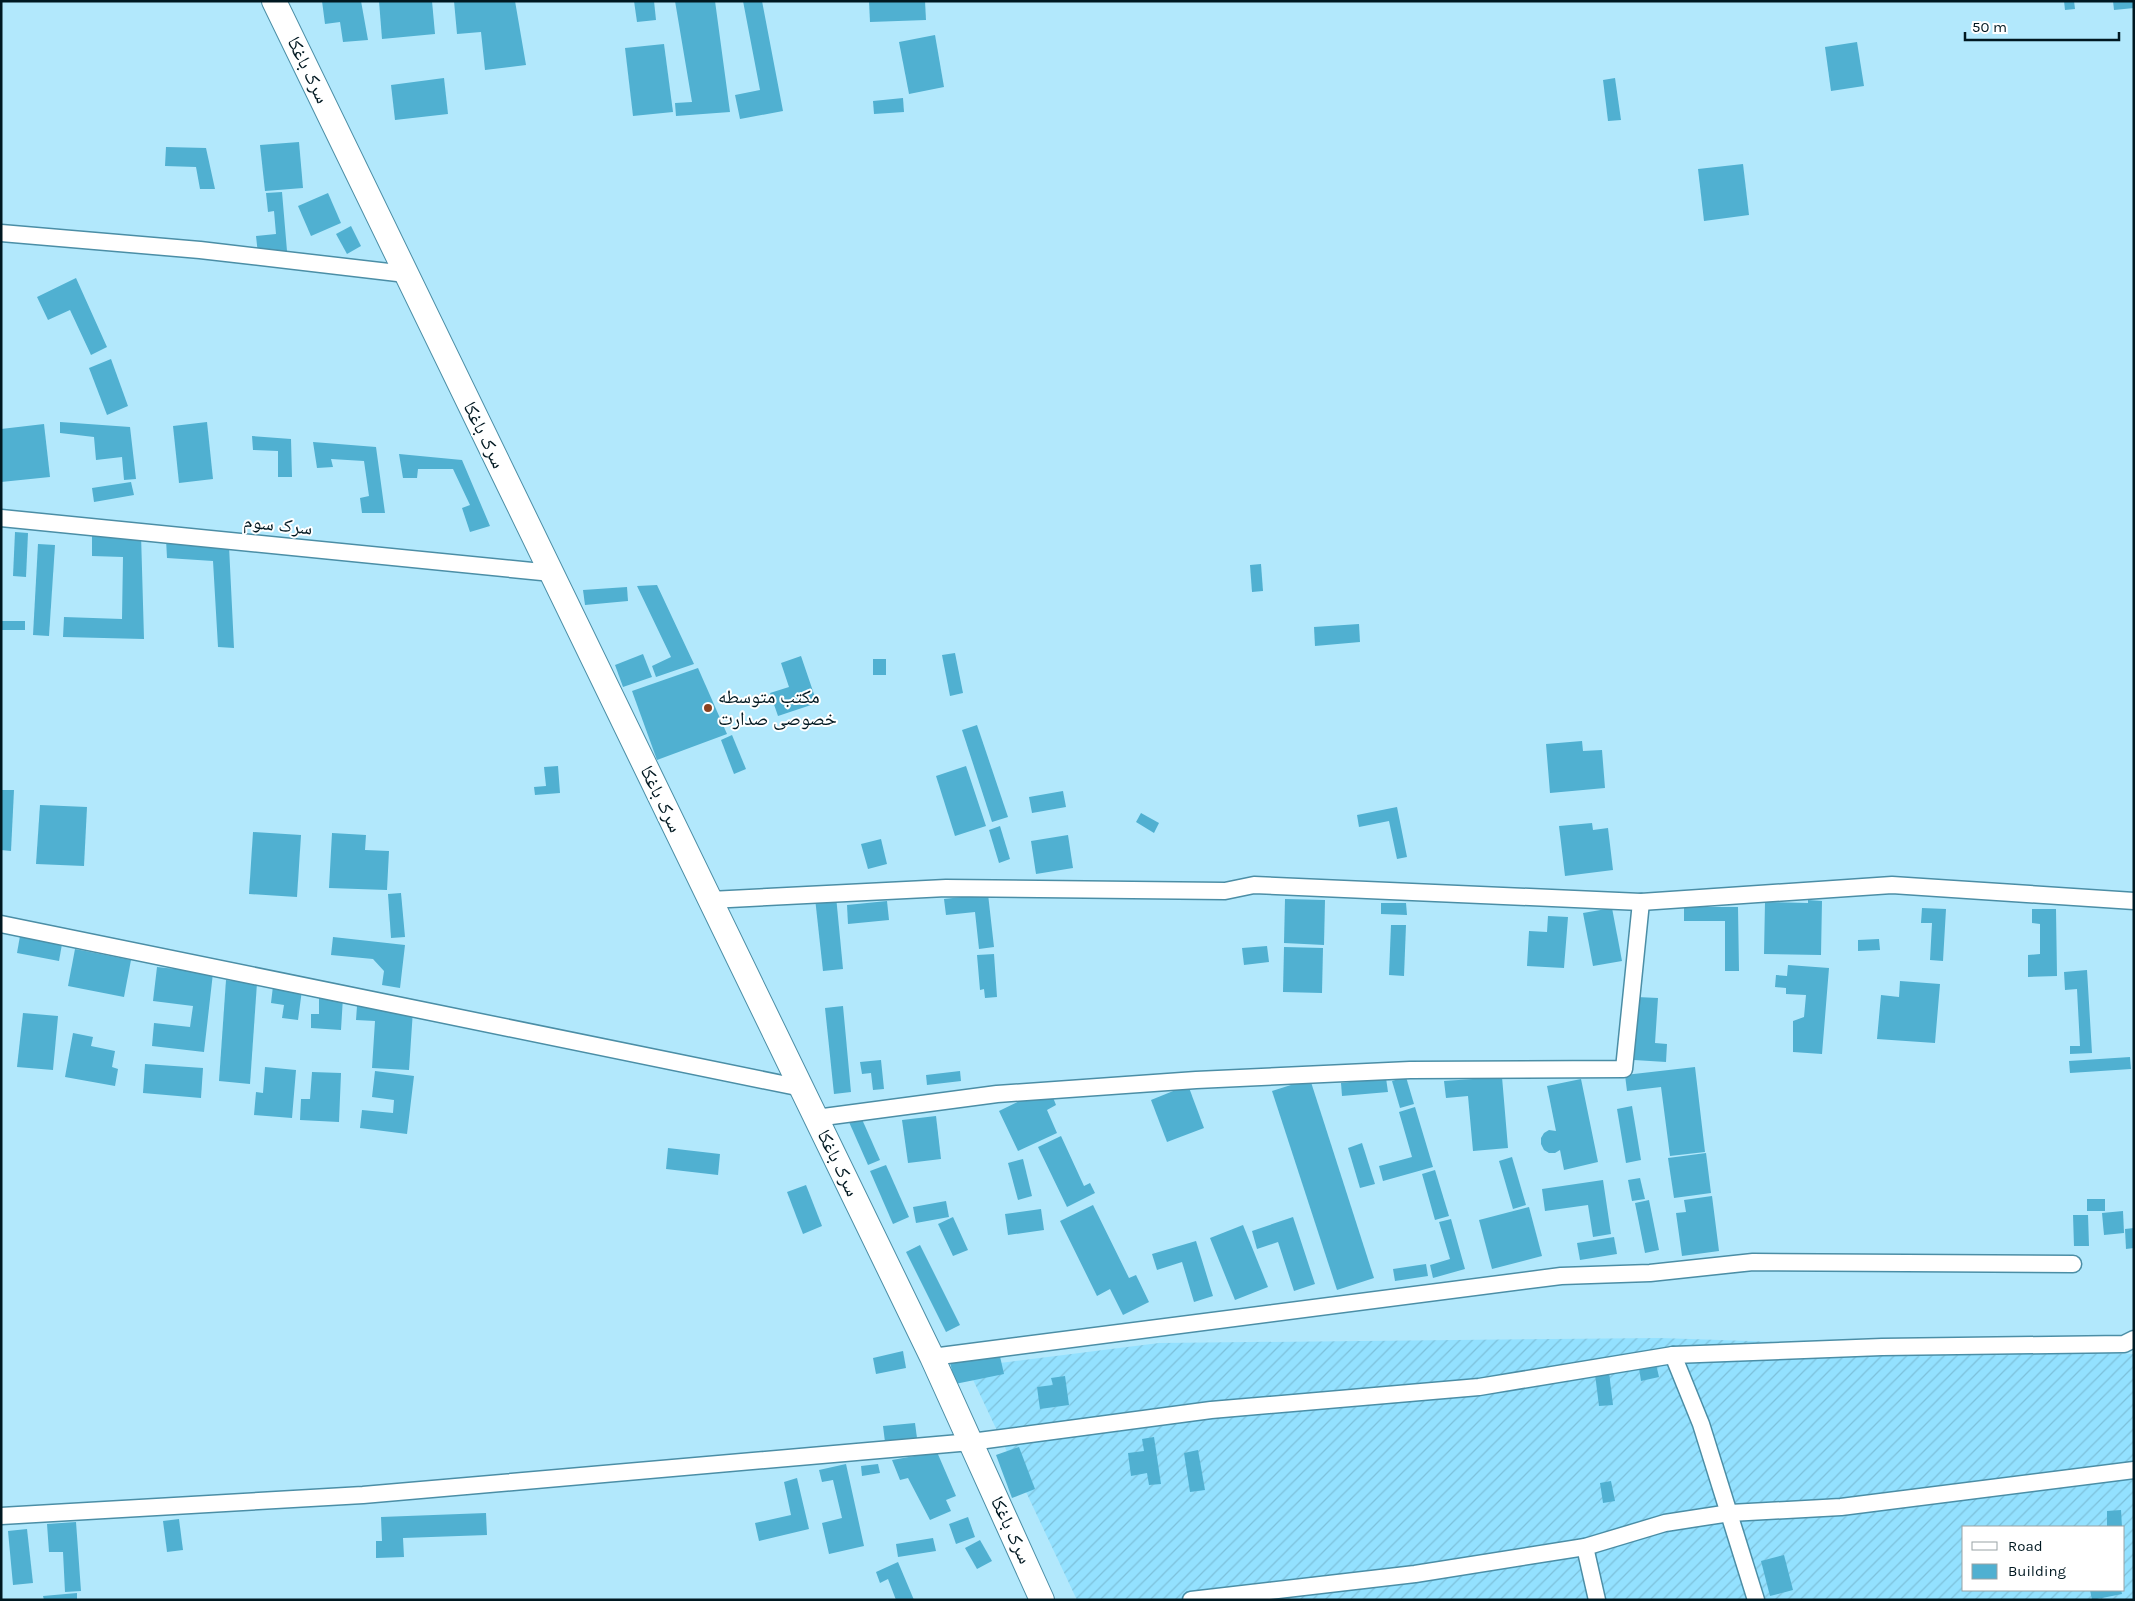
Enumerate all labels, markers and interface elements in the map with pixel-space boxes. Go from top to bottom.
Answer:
scale bar [1965,10,2119,42]
text: 50 m [1972,18,2007,36]
street label: سرک باغکا [282,33,334,107]
street label: سرک باغکا [458,398,510,472]
street label: سرک سوم [242,510,314,542]
place label: مکتب متوسطه خصوصی صدارت [718,686,837,730]
marker: مکتب متوسطه خصوصی صدارت [702,702,714,714]
street label: سرک باغکا [635,762,687,836]
street label: سرک باغکا [812,1126,864,1200]
street label: سرک باغکا [986,1493,1036,1567]
legend [1962,1526,2125,1591]
text: Road [2008,1537,2043,1555]
text: Building [2008,1562,2066,1580]

